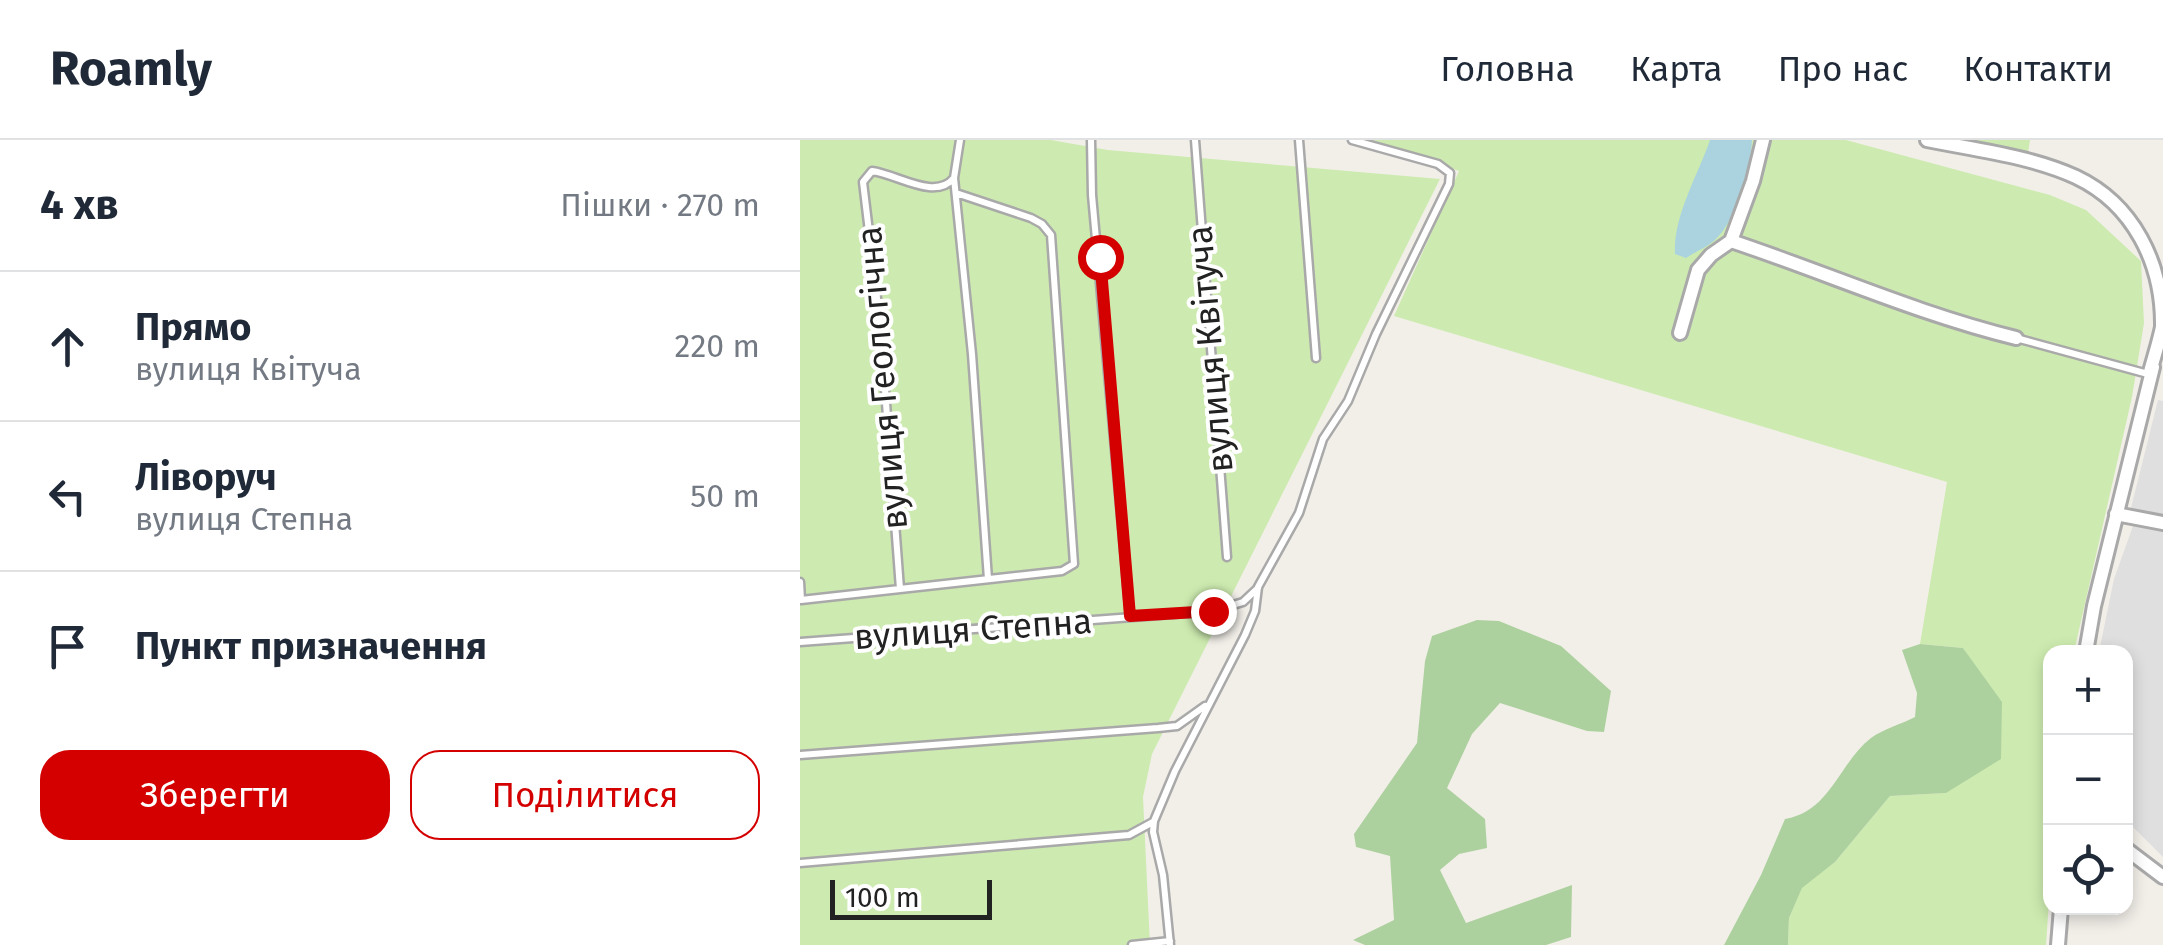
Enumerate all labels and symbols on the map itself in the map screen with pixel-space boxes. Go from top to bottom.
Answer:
street label: вулиця Квітуча [1178,224,1242,474]
street label: вулиця Геологічна [848,225,916,531]
route start [1078,235,1124,281]
route end [1191,589,1237,635]
street label: вулиця Степна [853,600,1093,658]
scale bar [830,875,992,920]

